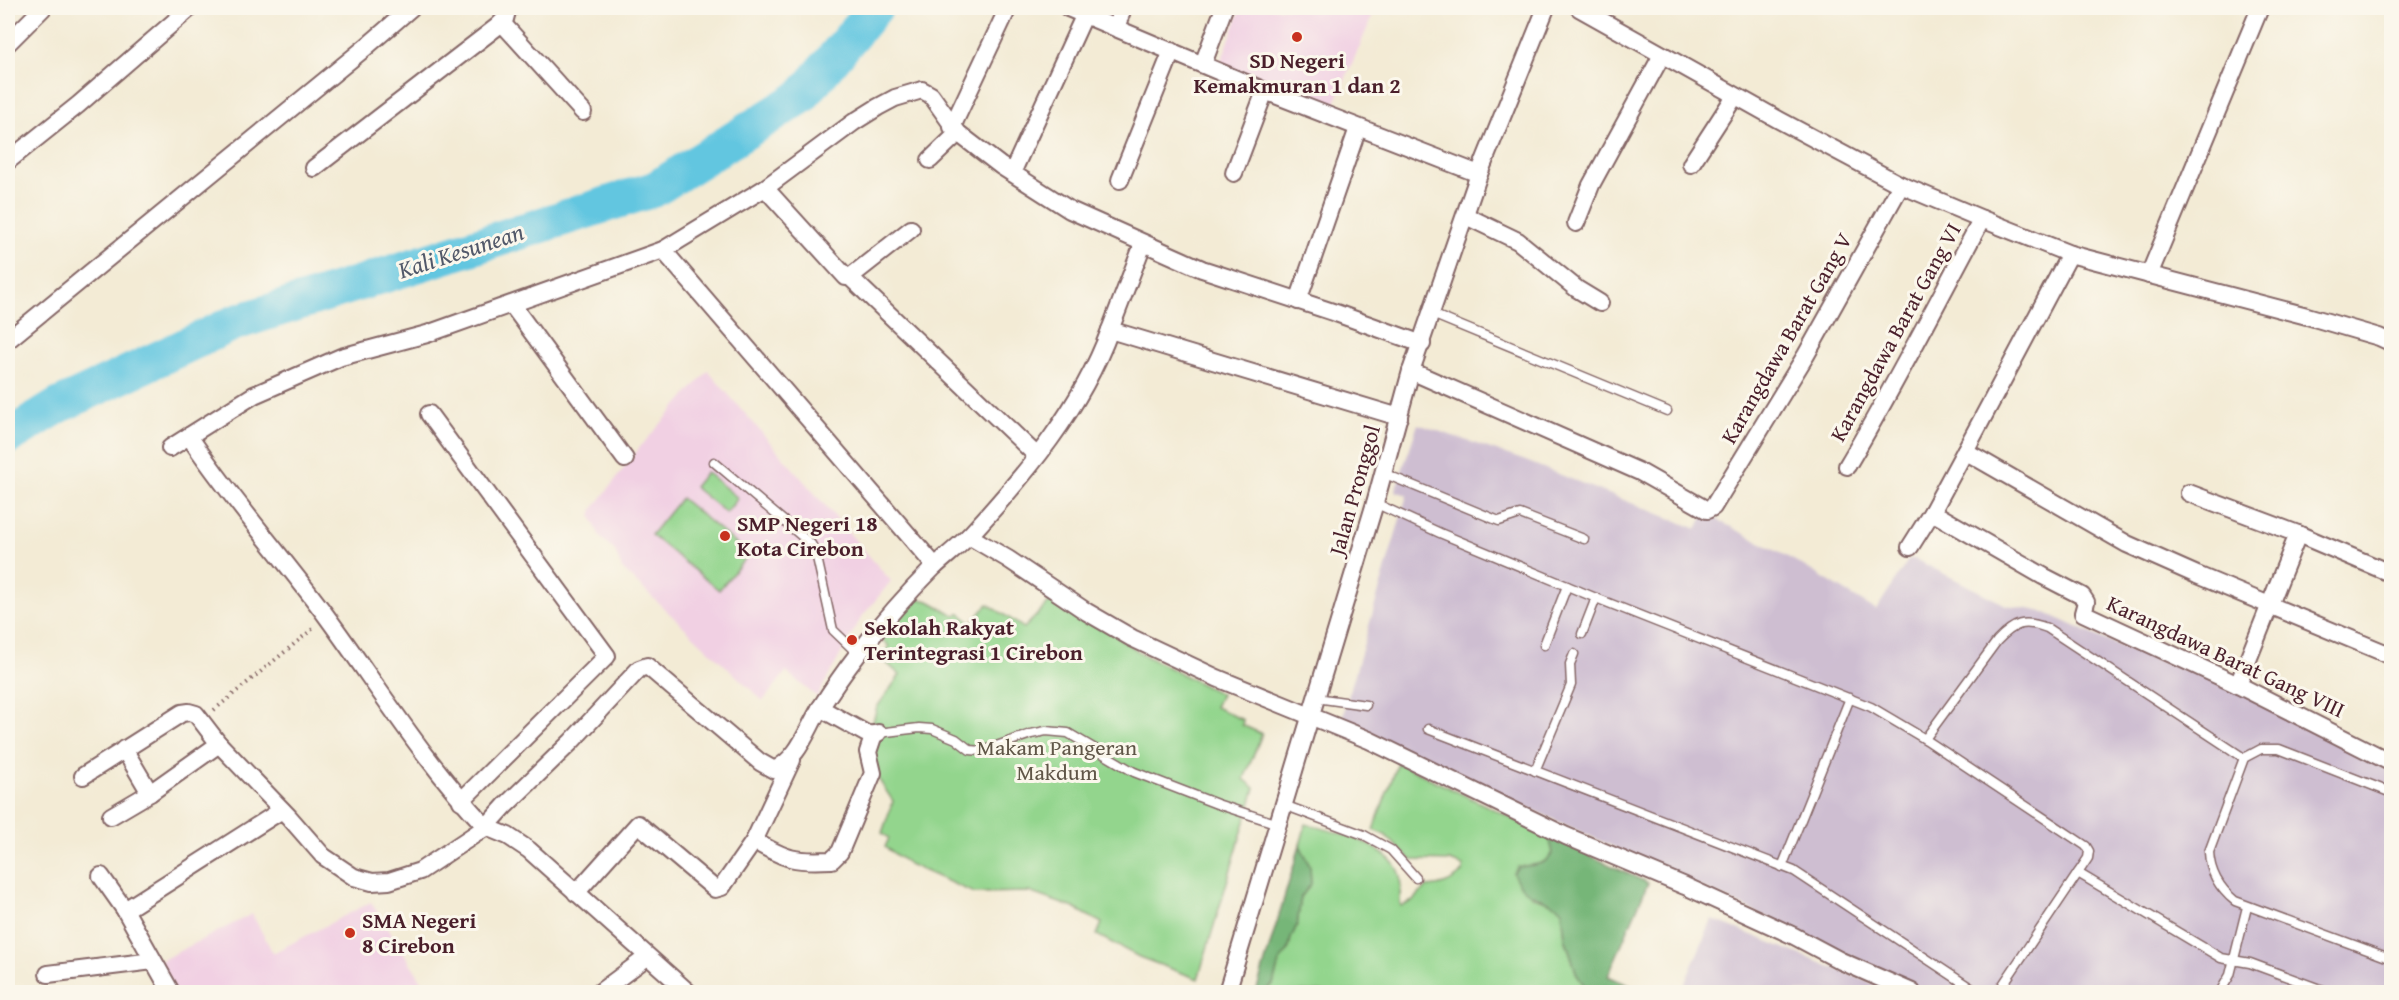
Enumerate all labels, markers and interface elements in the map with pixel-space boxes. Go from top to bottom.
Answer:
marker: SD Negeri Kemakmuran 1 dan 2 [1290,30,1304,44]
place label: SD Negeri Kemakmuran 1 dan 2 [1193,44,1401,101]
water label: Kali Kesunean [393,214,528,288]
street label: Karangdawa Barat Gang VI [1821,217,1969,447]
street label: Karangdawa Barat Gang V [1712,227,1860,449]
street label: Jalan Pronggol [1319,421,1388,562]
place label: SMP Negeri 18 Kota Cirebon [737,507,878,564]
marker: SMP Negeri 18 Kota Cirebon [718,529,732,543]
street label: Karangdawa Barat Gang VIII [2102,587,2350,725]
place label: Sekolah Rakyat Terintegrasi 1 Cirebon [864,611,1083,668]
marker: Sekolah Rakyat Terintegrasi 1 Cirebon [845,633,859,647]
park label: Makam Pangeran Makdum [977,731,1138,788]
place label: SMA Negeri 8 Cirebon [362,904,476,961]
marker: SMA Negeri 8 Cirebon [343,926,357,940]

